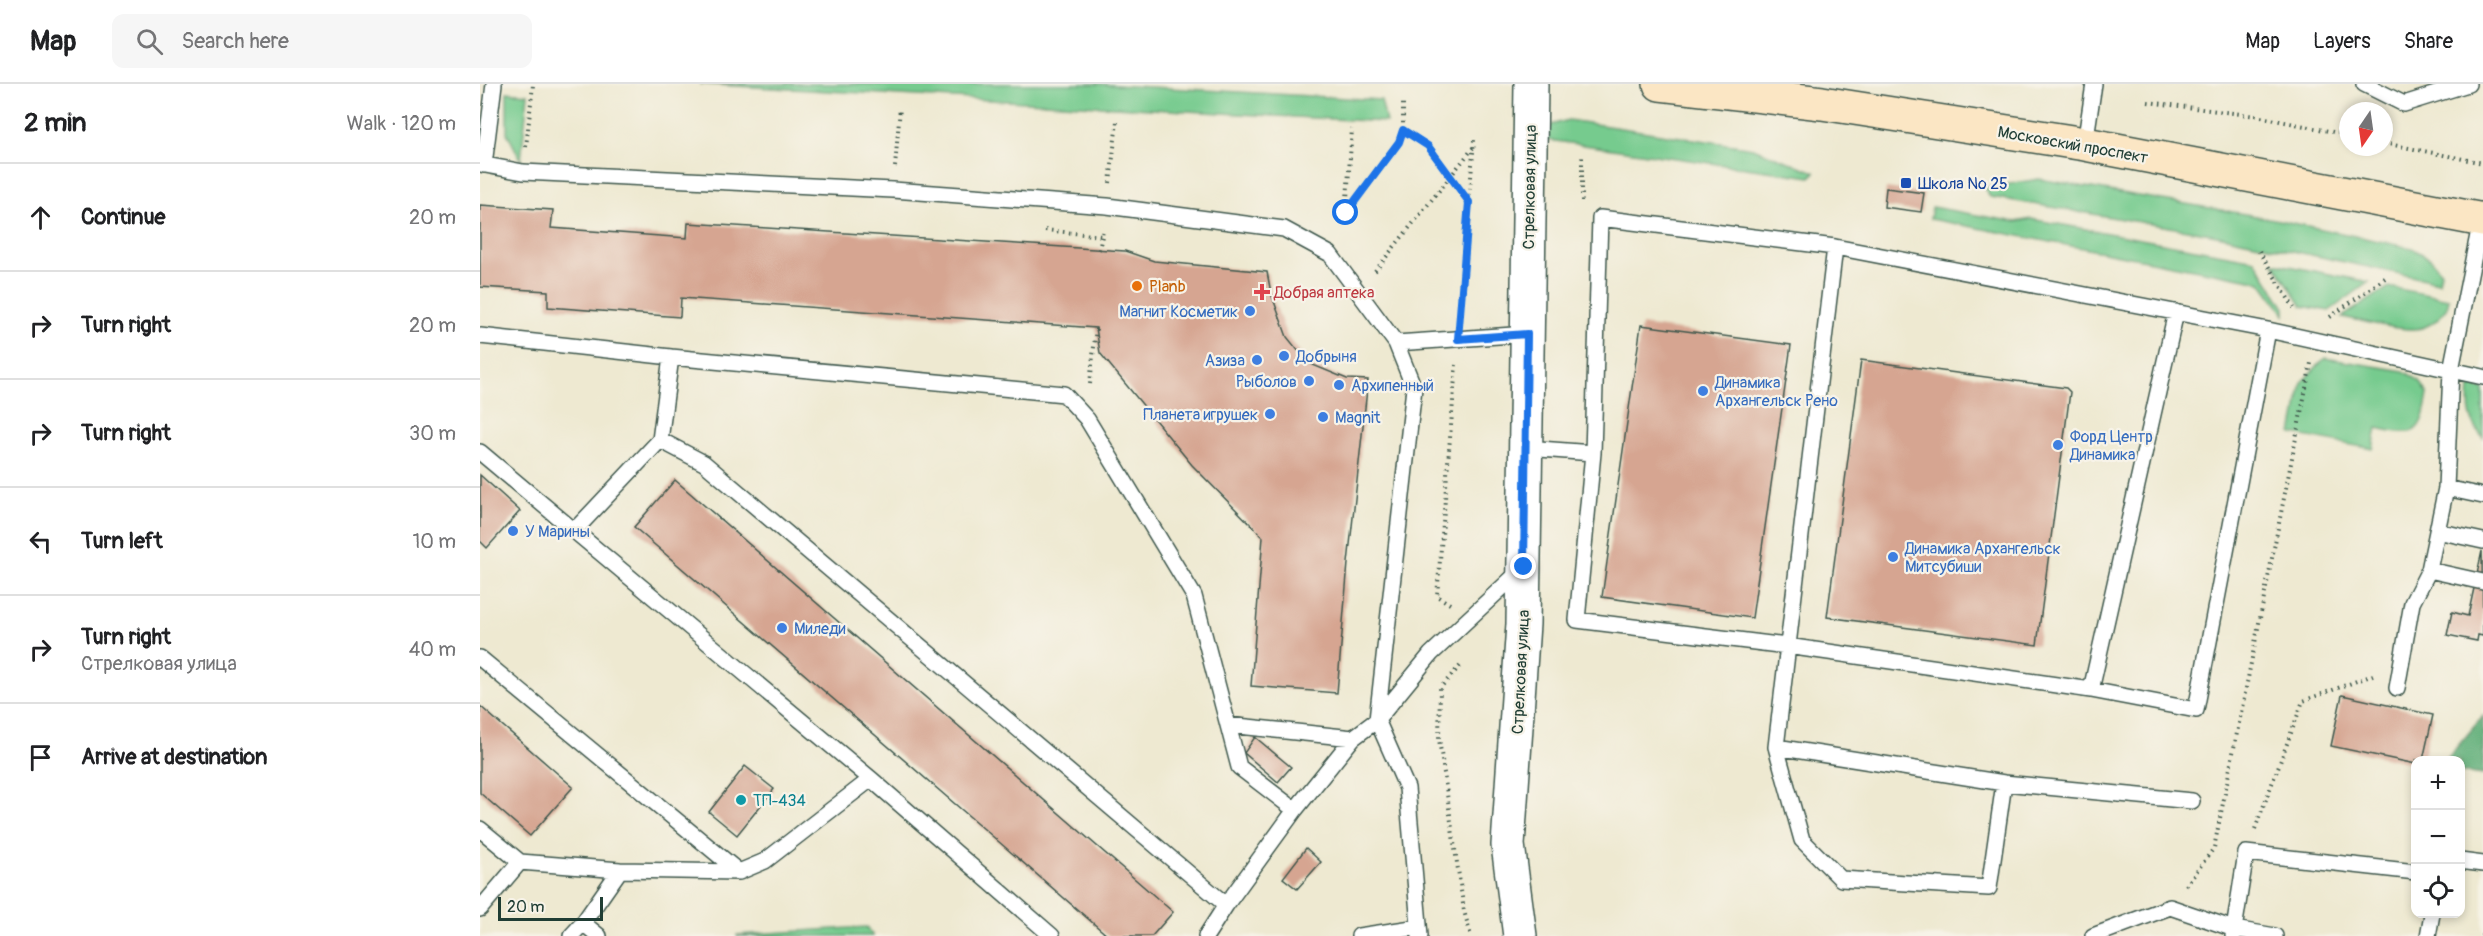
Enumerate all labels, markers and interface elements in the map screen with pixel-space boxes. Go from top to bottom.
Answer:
search box [112,14,532,68]
text: Map [30,24,76,59]
icon: search [133,25,166,58]
text: Search here [181,27,289,55]
text: Map [2245,28,2280,55]
text: Layers [2313,28,2371,55]
text: Share [2404,28,2453,55]
north arrow [2339,102,2393,156]
text: 2 min [24,107,86,139]
text: Walk · 120 m [347,111,456,136]
street label: Московский проспект [1996,122,2150,168]
street label: Стрелковая улица [1519,124,1541,250]
place label: Школа № 25 [1918,174,2008,194]
marker: Школа № 25 [1899,176,1913,190]
route start [1332,199,1358,225]
icon: ahead [24,201,57,234]
text: Continue [81,203,165,231]
text: 20 m [409,205,456,230]
place label: Planb [1149,277,1186,297]
marker: Planb [1130,279,1144,293]
place label: Добрая аптека [1273,283,1375,303]
marker: Добрая аптека [1255,285,1269,299]
place label: Магнит Косметик [1119,302,1238,322]
marker: Магнит Косметик [1243,304,1257,318]
icon: right [24,309,57,342]
text: Turn right [81,311,171,339]
text: 20 m [409,313,456,338]
place label: Добрыня [1295,347,1357,367]
marker: Добрыня [1277,349,1291,363]
place label: Азиза [1205,351,1245,371]
marker: Азиза [1250,353,1264,367]
place label: Рыболов [1236,372,1297,392]
place label: Динамика Архангельск Рено [1714,373,1838,411]
marker: Рыболов [1302,374,1316,388]
place label: Архипенный [1351,376,1434,396]
marker: Архипенный [1332,378,1346,392]
marker: Динамика Архангельск Рено [1696,384,1710,398]
place label: Планета игрушек [1143,405,1258,425]
marker: Планета игрушек [1263,407,1277,421]
place label: Magnit [1335,408,1381,428]
marker: Magnit [1316,410,1330,424]
icon: right [24,417,57,450]
text: Turn right [81,419,171,447]
text: 30 m [409,421,456,446]
place label: Форд Центр Динамика [2069,427,2153,465]
marker: Форд Центр Динамика [2051,438,2065,452]
place label: У Марины [525,522,590,542]
marker: У Марины [506,524,520,538]
icon: left [24,525,57,558]
text: Turn left [81,527,163,555]
text: 10 m [412,529,456,554]
place label: Динамика Архангельск Митсубиши [1904,539,2061,577]
marker: Динамика Архангельск Митсубиши [1886,550,1900,564]
route end [1510,553,1536,579]
street label: Стрелковая улица [1508,609,1534,735]
place label: Миледи [794,619,846,639]
marker: Миледи [775,621,789,635]
text: Turn right [81,623,171,651]
icon: right [24,633,57,666]
text: 40 m [409,637,456,662]
text: Стрелковая улица [81,651,237,676]
icon: arrive [24,741,57,774]
text: Arrive at destination [81,743,267,771]
map controls [2411,756,2465,918]
button: + [2411,756,2465,810]
place label: ТП-434 [753,791,806,811]
marker: ТП-434 [734,793,748,807]
button: − [2411,810,2465,864]
button: locate [2411,864,2465,918]
scale bar [498,894,603,922]
text: 20 m [507,897,545,917]

